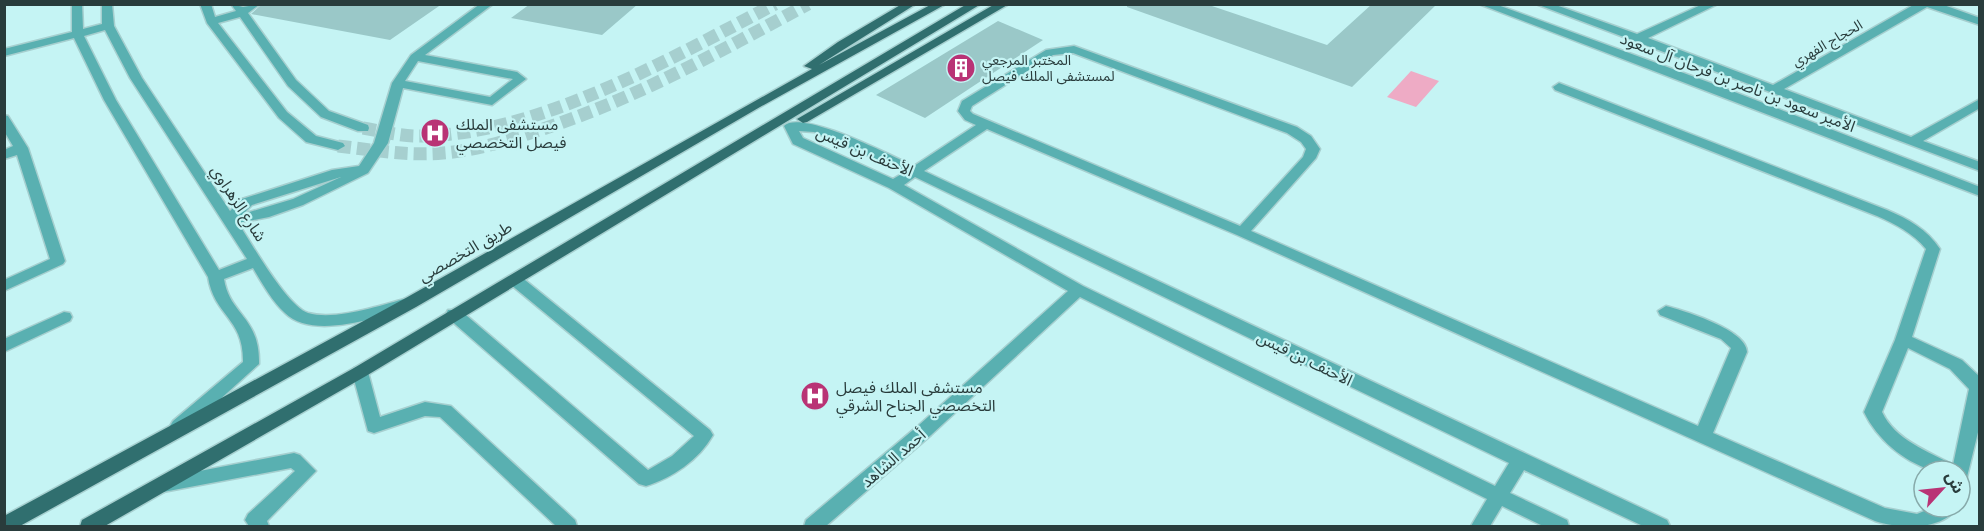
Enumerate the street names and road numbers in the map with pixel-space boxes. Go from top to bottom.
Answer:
street label: الحجاج الفهري [1788,16,1867,72]
street label: الأمير سعود بن ناصر بن فرحان آل سعود [1617,28,1858,137]
street label: الأحنف بن قيس [813,122,917,181]
street label: شارع الزهراوي [204,161,271,247]
street label: طريق التخصصي [415,216,517,288]
street label: الأحنف بن قيس [1254,326,1356,391]
street label: أحمد الشاهد [857,424,930,492]

